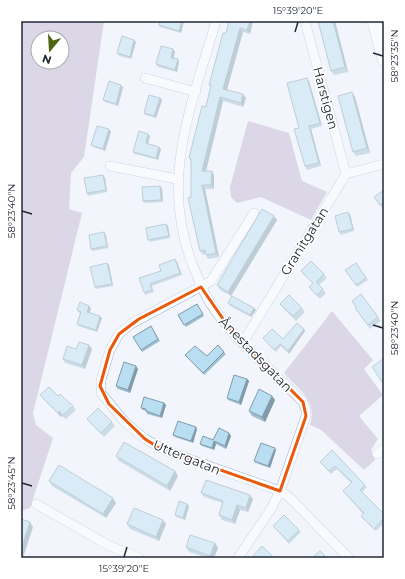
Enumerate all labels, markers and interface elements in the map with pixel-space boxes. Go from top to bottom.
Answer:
text: 15°39'20"E [273,4,323,17]
text: 58°23'35"N [388,29,401,83]
north arrow [30,30,70,70]
text: N [41,51,53,68]
street label: Harstigen [310,65,342,131]
text: 58°23'40"N [5,184,18,238]
street label: Granitgatan [277,204,331,278]
text: 58°23'40"N [388,301,401,355]
street label: Ånestadsgatan [216,313,296,395]
street label: Uttergatan [151,436,223,478]
text: 58°23'45"N [5,456,18,510]
text: 15°39'20"E [99,562,149,575]

